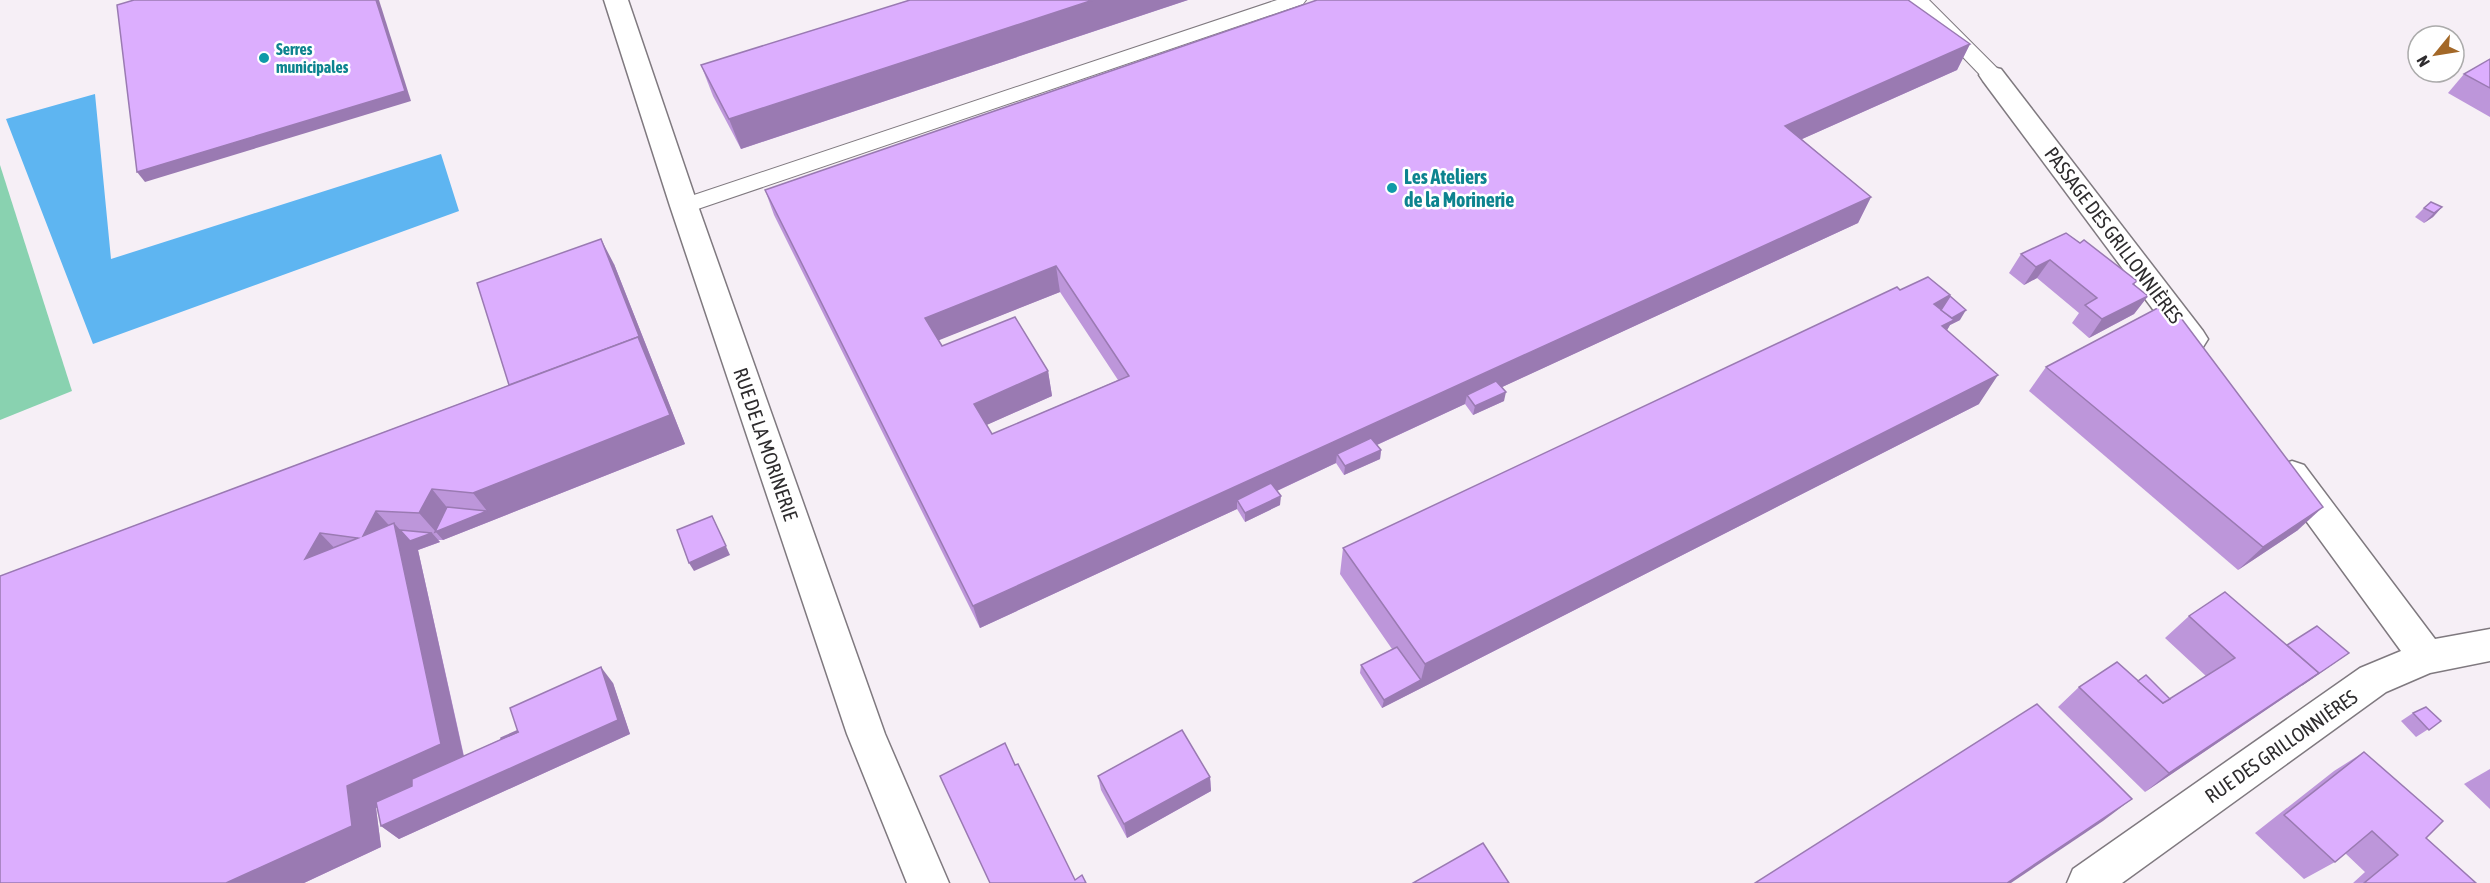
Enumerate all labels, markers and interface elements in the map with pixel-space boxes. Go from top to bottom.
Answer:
north arrow [2406,24,2466,84]
place label: Serres municipales [276,40,349,76]
marker: Serres municipales [257,51,271,65]
text: N [2413,53,2433,70]
street label: PASSAGE DES GRILLONNIÈRES [2040,142,2188,328]
place label: Les Ateliers de la Morinerie [1404,165,1514,211]
marker: Les Ateliers de la Morinerie [1385,181,1399,195]
street label: RUE DE LA MORINERIE [729,365,803,524]
street label: RUE DES GRILLONNIÈRES [2200,685,2362,807]

